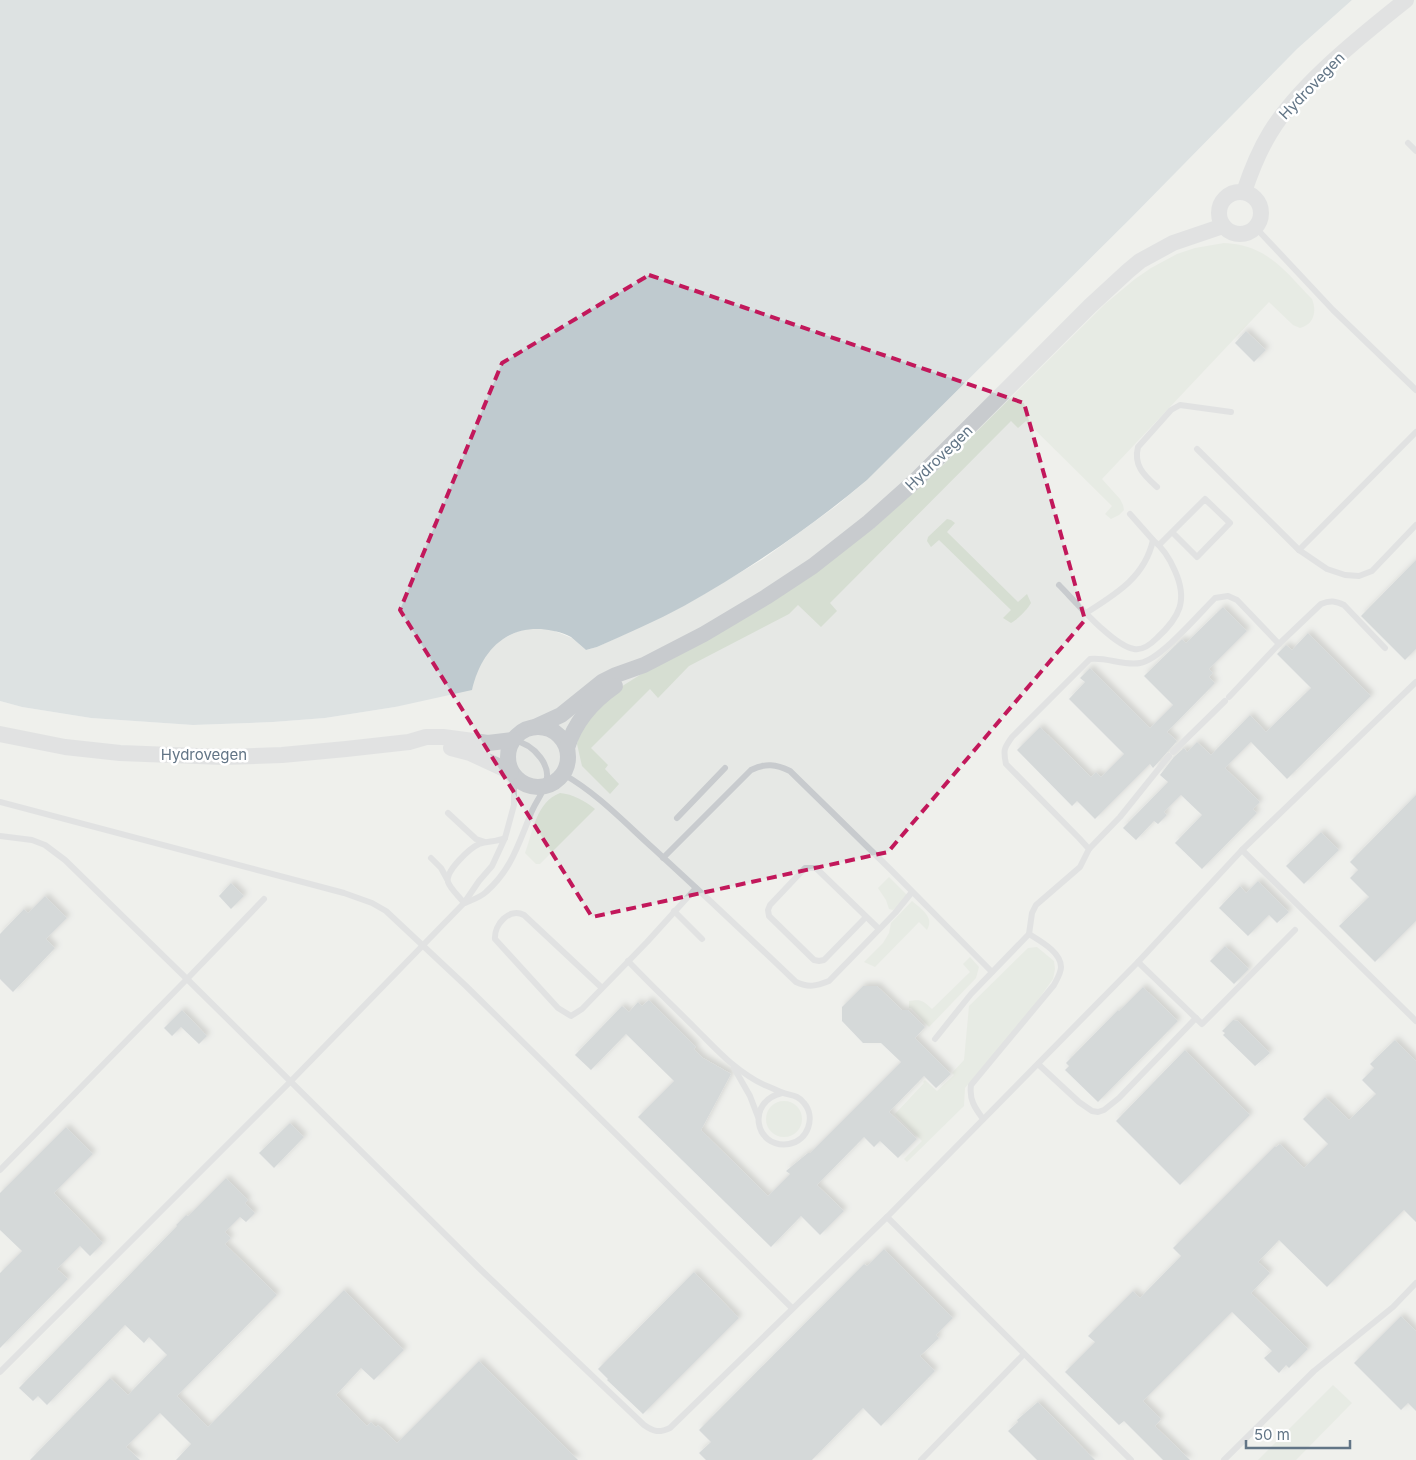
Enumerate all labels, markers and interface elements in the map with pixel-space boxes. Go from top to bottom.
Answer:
street label: Hydrovegen [1275,48,1348,123]
street label: Hydrovegen [901,421,976,494]
street label: Hydrovegen [161,745,247,764]
scale bar [1246,1418,1350,1450]
text: 50 m [1254,1425,1290,1444]

